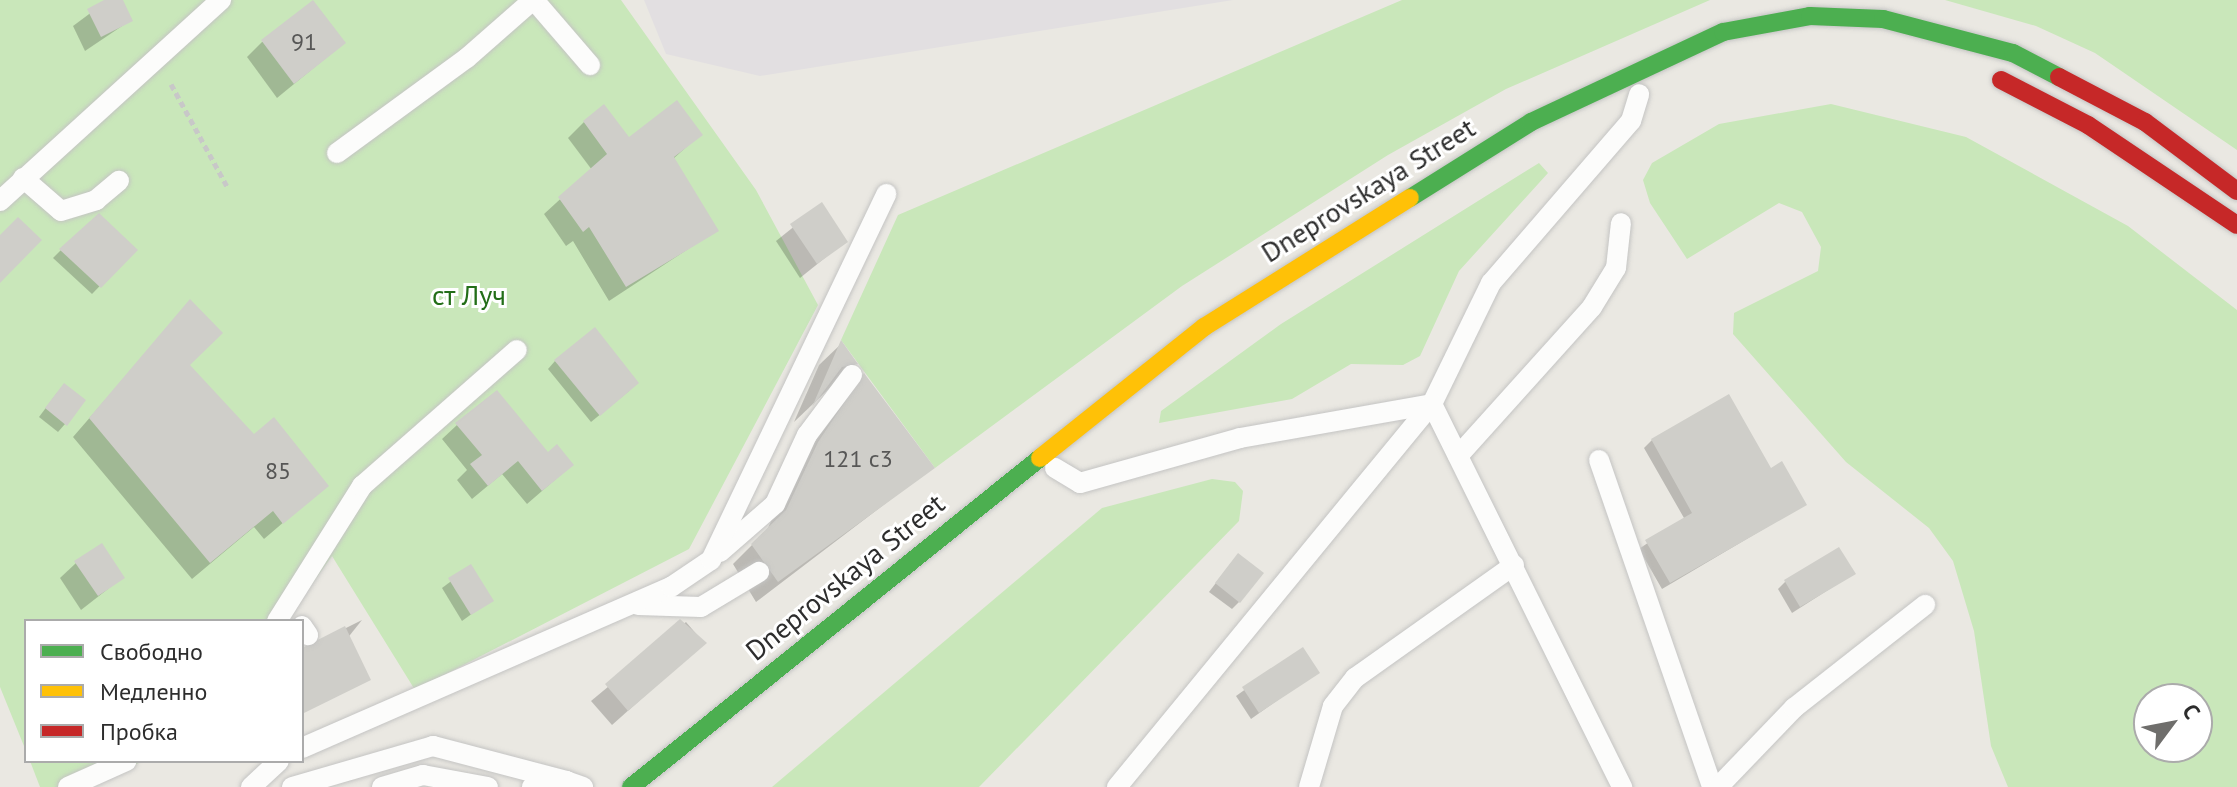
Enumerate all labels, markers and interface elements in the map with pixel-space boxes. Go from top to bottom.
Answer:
house number: 91 [291,28,317,56]
street label: Dneprovskaya Street [1255,111,1481,269]
park label: ст Луч [431,278,507,312]
house number: 121 с3 [823,445,893,473]
house number: 85 [265,457,291,485]
street label: Dneprovskaya Street [739,487,951,667]
legend [24,619,304,763]
text: Свободно [100,636,203,667]
text: Медленно [100,676,207,707]
north arrow [2133,683,2213,763]
text: С [2177,699,2207,724]
text: Пробка [100,716,178,747]

